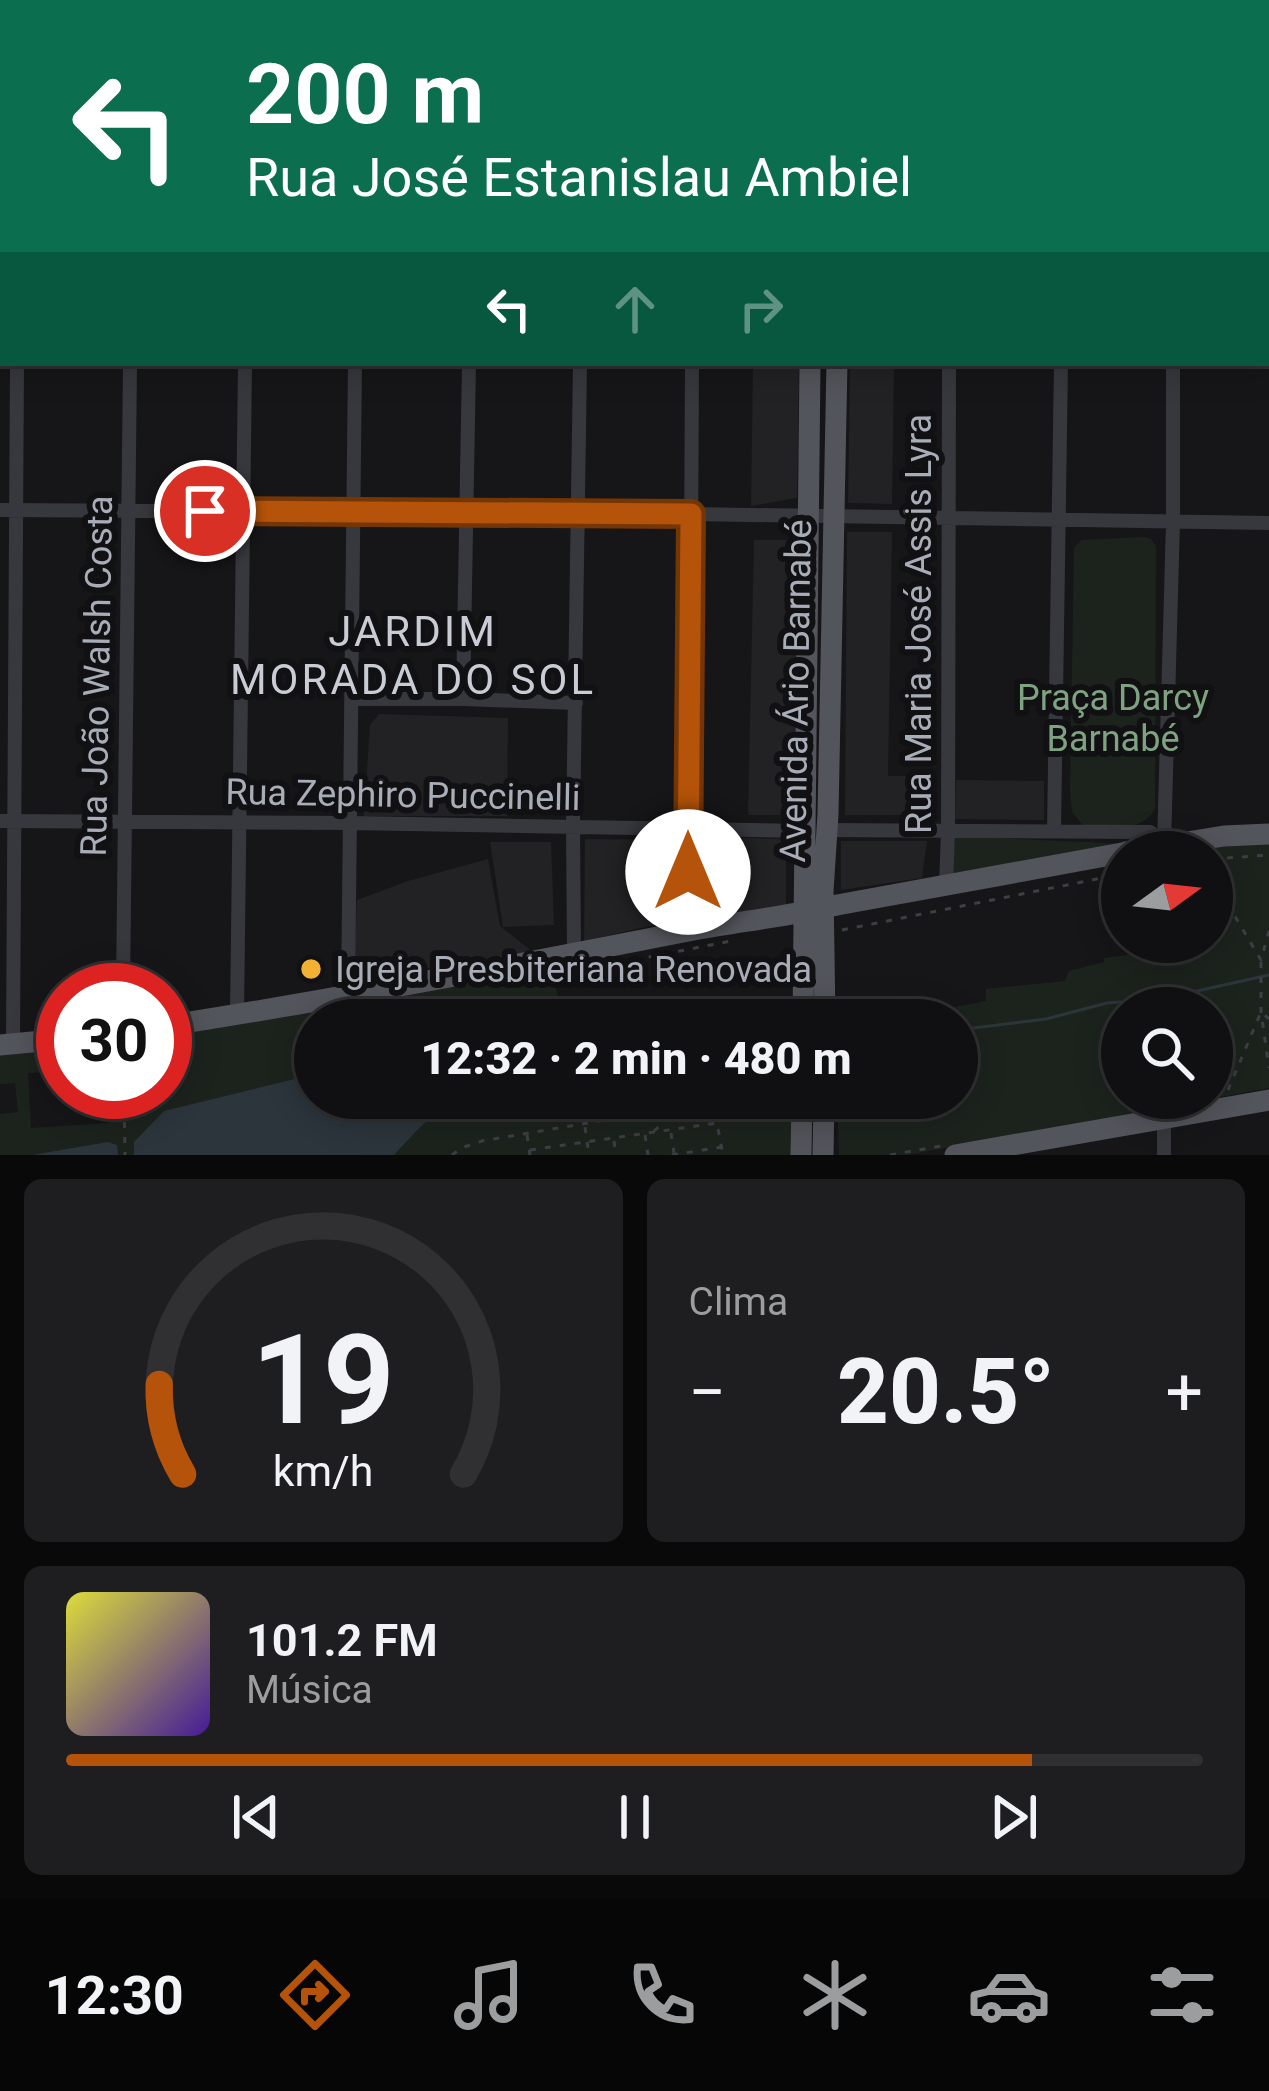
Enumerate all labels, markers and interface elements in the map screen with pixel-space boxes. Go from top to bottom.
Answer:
text: 200 m [246,45,484,144]
icon: left [48,48,204,204]
text: Rua José Estanislau Ambiel [246,146,912,209]
icon: left [476,276,542,342]
icon: ahead [602,276,668,342]
icon: right [728,276,794,342]
street label: Rua Maria José Assis Lyra [898,414,940,834]
pin [154,460,256,562]
icon: arrive [172,478,238,544]
street label: Rua João Walsh Costa [73,495,121,857]
street label: Avenida Ário Barnabé [771,519,820,863]
district label: JARDIM MORADA DO SOL [230,607,596,704]
park label: Praça Darcy Barnabé [1017,677,1209,760]
street label: Rua Zephiro Puccinelli [225,771,581,819]
position arrow [625,809,751,935]
north arrow [1101,831,1233,963]
map controls [1101,831,1233,1119]
place label: Igreja Presbiteriana Renovada [335,949,812,991]
marker: Igreja Presbiteriana Renovada [298,956,324,982]
speed limit sign: 30 [36,963,192,1119]
button: search [1101,987,1233,1119]
text: 12:32 · 2 min · 480 m [420,1032,852,1085]
text: Clima [689,1279,788,1325]
text: 19 [252,1307,395,1453]
text: 20.5° [837,1340,1055,1445]
text: − [689,1354,726,1431]
text: + [1166,1354,1203,1431]
text: km/h [273,1445,374,1495]
text: 101.2 FM [246,1614,438,1667]
text: Música [246,1667,373,1713]
icon: previous [223,1784,289,1850]
icon: pause [602,1784,668,1850]
icon: next [981,1784,1047,1850]
icon: directions [273,1953,357,2037]
icon: music [447,1953,531,2037]
icon: phone [620,1953,704,2037]
icon: climate [793,1953,877,2037]
icon: car [967,1953,1051,2037]
icon: filters [1140,1953,1224,2037]
text: 12:30 [45,1964,184,2027]

